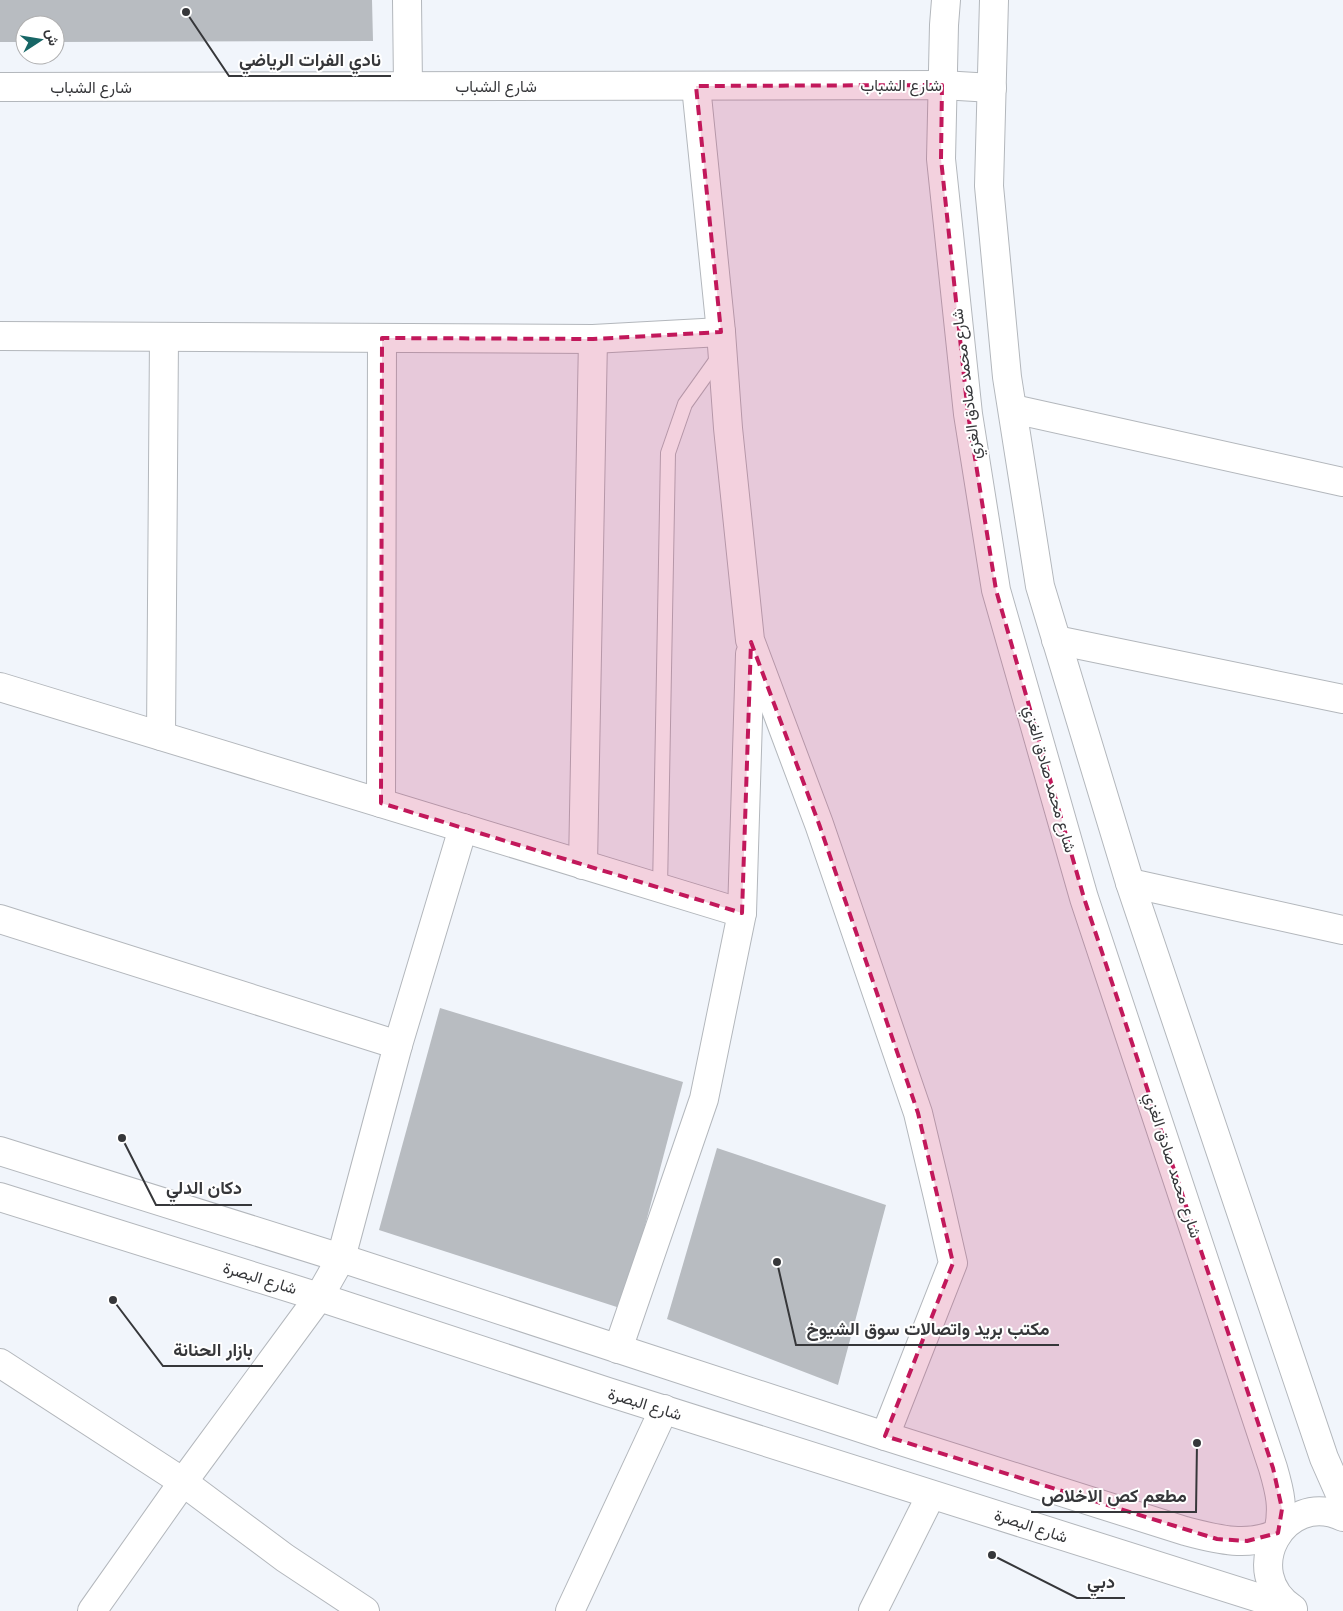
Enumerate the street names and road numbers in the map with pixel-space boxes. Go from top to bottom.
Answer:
street label: شارع الشباب [860,76,942,97]
street label: شارع الشباب [455,77,537,98]
street label: شارع الشباب [50,78,132,99]
street label: شارع محمد صادق الغزي [947,307,989,461]
street label: شارع محمد صادق الغزي [1016,703,1080,856]
street label: شارع محمد صادق الغزي [1137,1090,1206,1241]
street label: شارع البصرة [220,1258,299,1300]
street label: شارع البصرة [605,1384,684,1426]
street label: شارع البصرة [991,1505,1070,1549]

